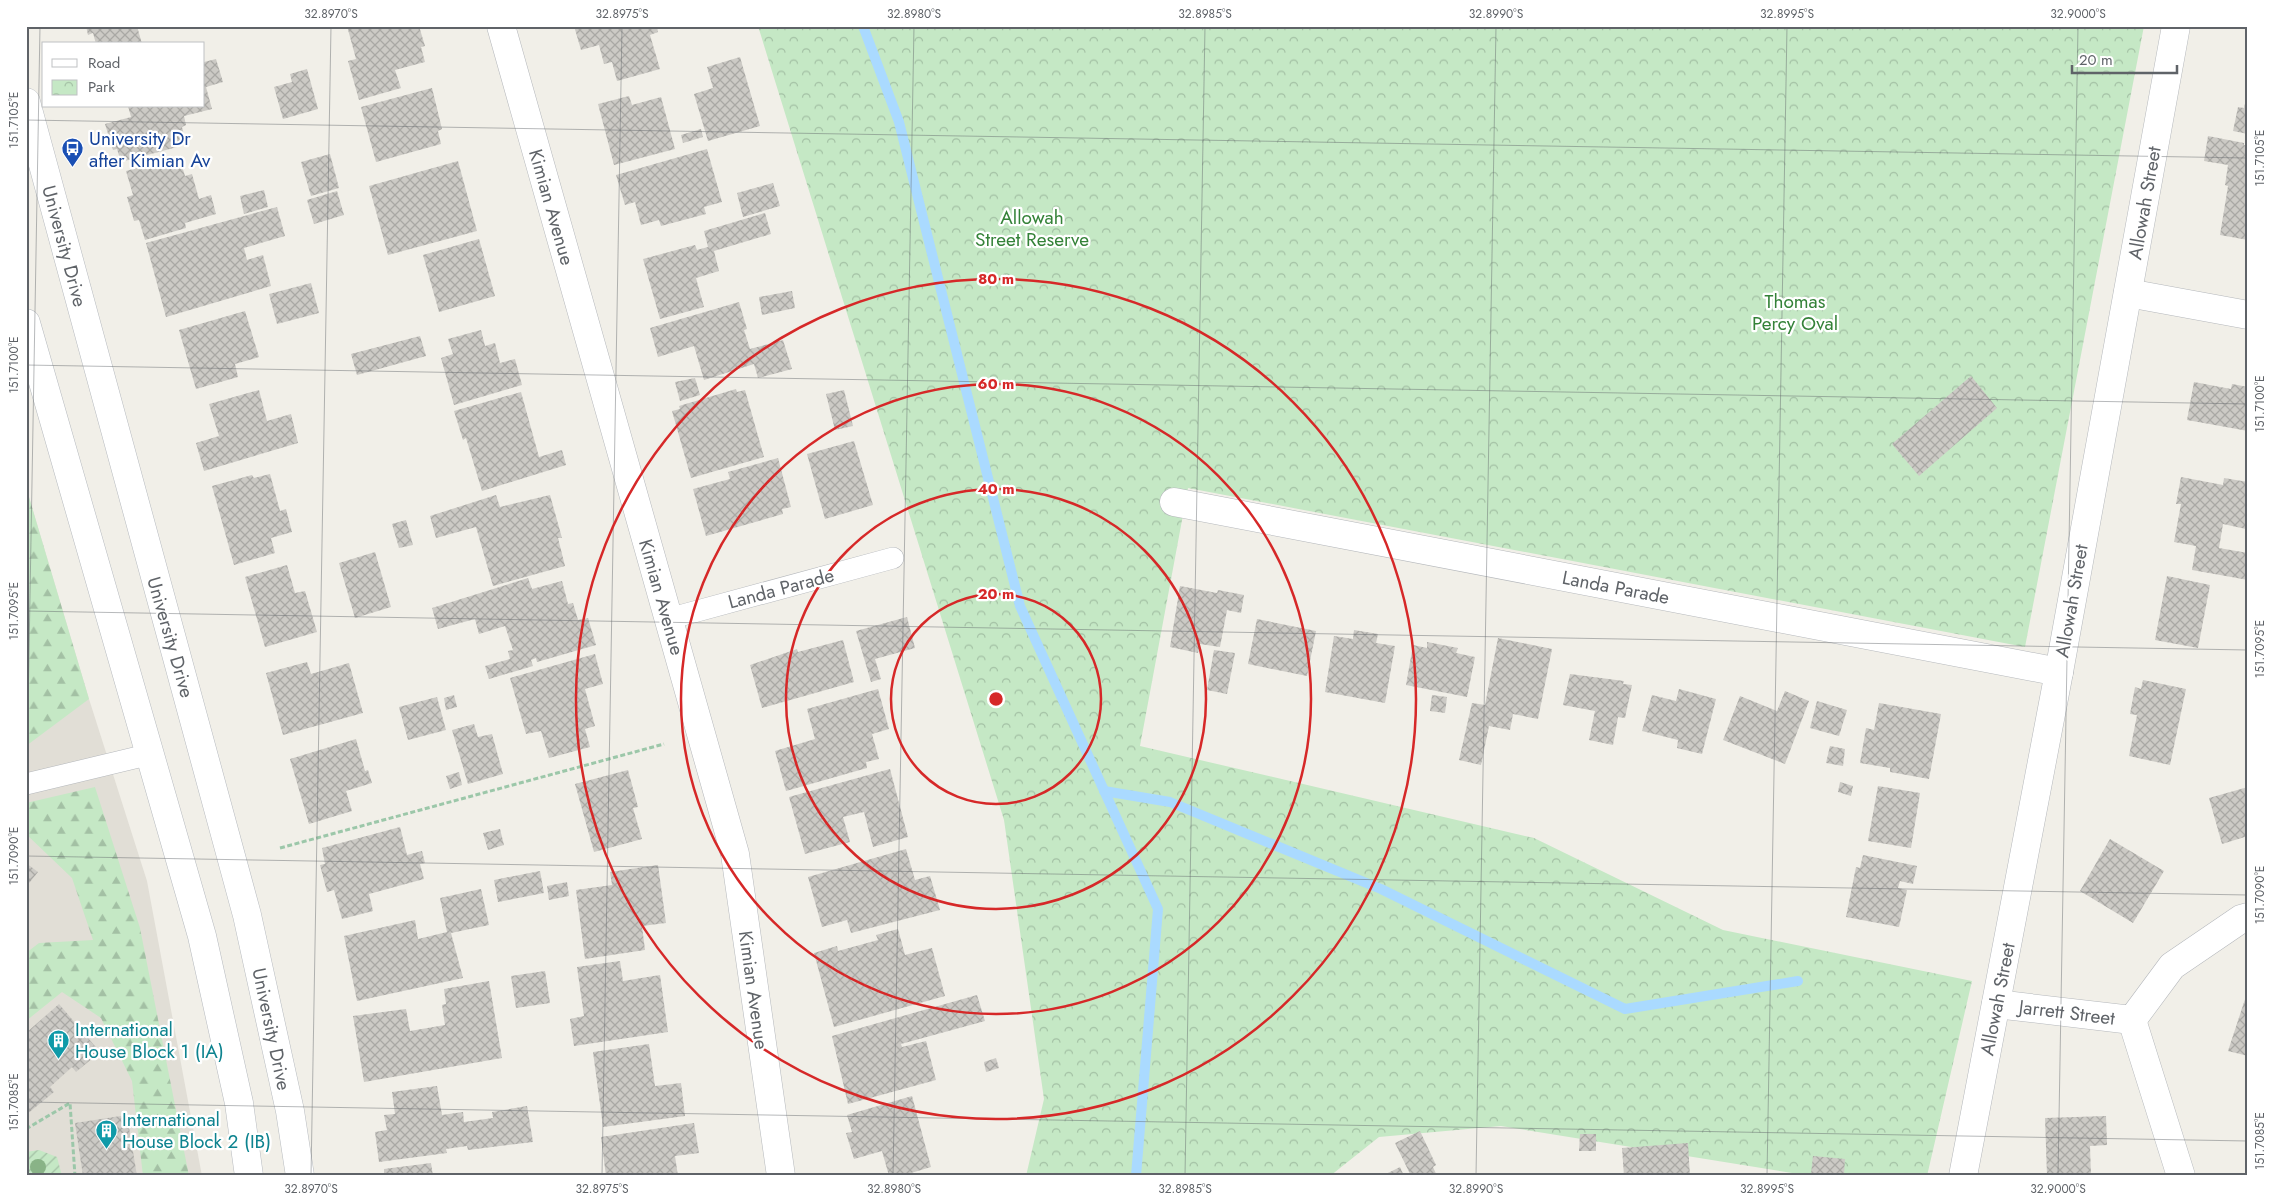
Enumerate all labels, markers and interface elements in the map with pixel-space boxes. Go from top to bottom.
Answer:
text: 32.8970°S [304,5,358,23]
text: 32.8975°S [595,5,649,23]
text: 32.8980°S [887,5,941,23]
text: 32.8985°S [1178,5,1232,23]
text: 32.8990°S [1469,5,1524,23]
text: 32.8995°S [1760,5,1814,23]
text: 32.9000°S [2050,5,2106,23]
legend [42,42,205,108]
scale bar [2072,42,2176,74]
text: 20 m [2079,49,2113,71]
text: Road [88,52,120,74]
text: Park [88,76,115,98]
text: 151.7105°E [5,92,23,148]
place label: University Dr after Kimian Av [89,125,211,174]
text: 151.7105°E [2251,130,2269,186]
bus stop icon: University Dr after Kimian Av [61,137,85,168]
street label: Allowah Street [2121,144,2168,262]
street label: Kimian Avenue [522,146,581,268]
street label: University Drive [35,182,94,310]
park label: Allowah Street Reserve [975,204,1089,253]
text: 80 m [978,268,1014,290]
park label: Thomas Percy Oval [1752,288,1838,337]
text: 151.7100°E [5,336,23,394]
text: 60 m [978,373,1014,395]
text: 151.7100°E [2251,375,2269,433]
text: 40 m [977,478,1015,500]
street label: Kimian Avenue [632,536,691,658]
street label: Allowah Street [2048,542,2095,660]
street label: Landa Parade [725,561,837,616]
street label: Landa Parade [1560,564,1672,611]
street label: University Drive [140,574,201,701]
text: 151.7095°E [5,582,23,640]
text: 20 m [978,583,1014,605]
text: 151.7095°E [2251,620,2269,678]
centre of rings [987,690,1005,708]
text: 151.7090°E [5,827,23,885]
text: 151.7090°E [2251,866,2269,924]
street label: Kimian Avenue [732,929,775,1051]
street label: Allowah Street [1973,940,2022,1058]
street label: University Drive [245,965,298,1093]
street label: Jarrett Street [2014,993,2117,1032]
place label: International House Block 1 (IA) [75,1016,224,1065]
building icon: International House Block 1 (IA) [47,1028,71,1059]
text: 151.7085°E [5,1073,23,1131]
place label: International House Block 2 (IB) [122,1106,271,1155]
text: 151.7085°E [2251,1112,2269,1170]
building icon: International House Block 2 (IB) [94,1118,118,1149]
text: 32.8970°S [284,1180,338,1198]
text: 32.8975°S [575,1180,629,1198]
text: 32.8980°S [867,1180,921,1198]
text: 32.8985°S [1158,1180,1212,1198]
text: 32.8990°S [1449,1180,1504,1198]
text: 32.8995°S [1740,1180,1794,1198]
text: 32.9000°S [2030,1180,2086,1198]

